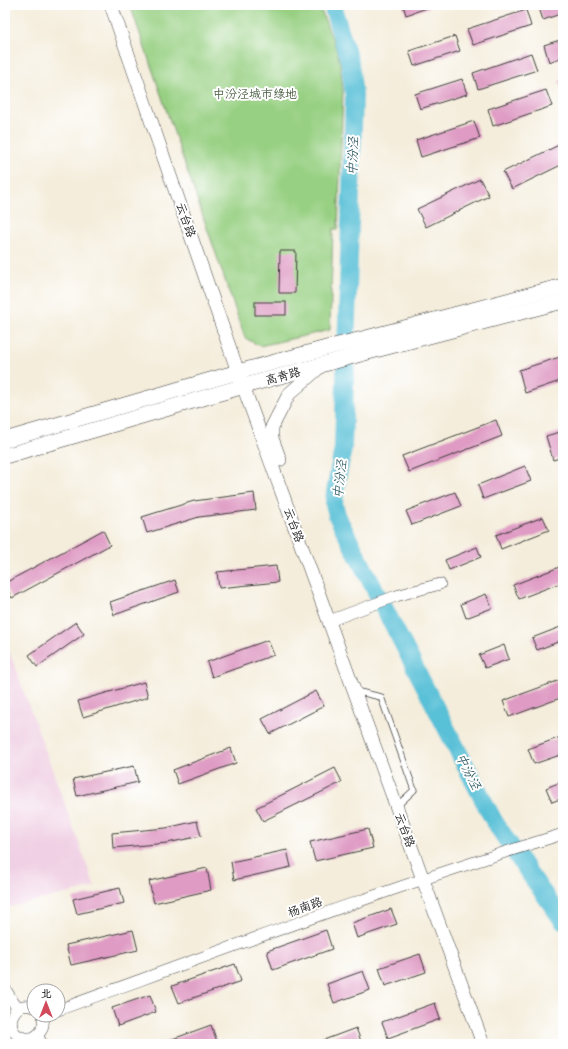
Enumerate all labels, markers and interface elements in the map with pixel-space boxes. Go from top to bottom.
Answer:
park label: 中汾泾城市绿地 [213,87,297,101]
water label: 中汾泾 [344,135,361,176]
street label: 云台路 [174,201,198,239]
street label: 高青路 [264,365,302,387]
water label: 中汾泾 [330,458,349,499]
street label: 云台路 [281,506,307,544]
water label: 中汾泾 [453,750,485,793]
street label: 云台路 [392,811,418,849]
street label: 杨南路 [286,894,324,920]
north arrow [26,983,66,1023]
text: 北 [41,987,52,1000]

